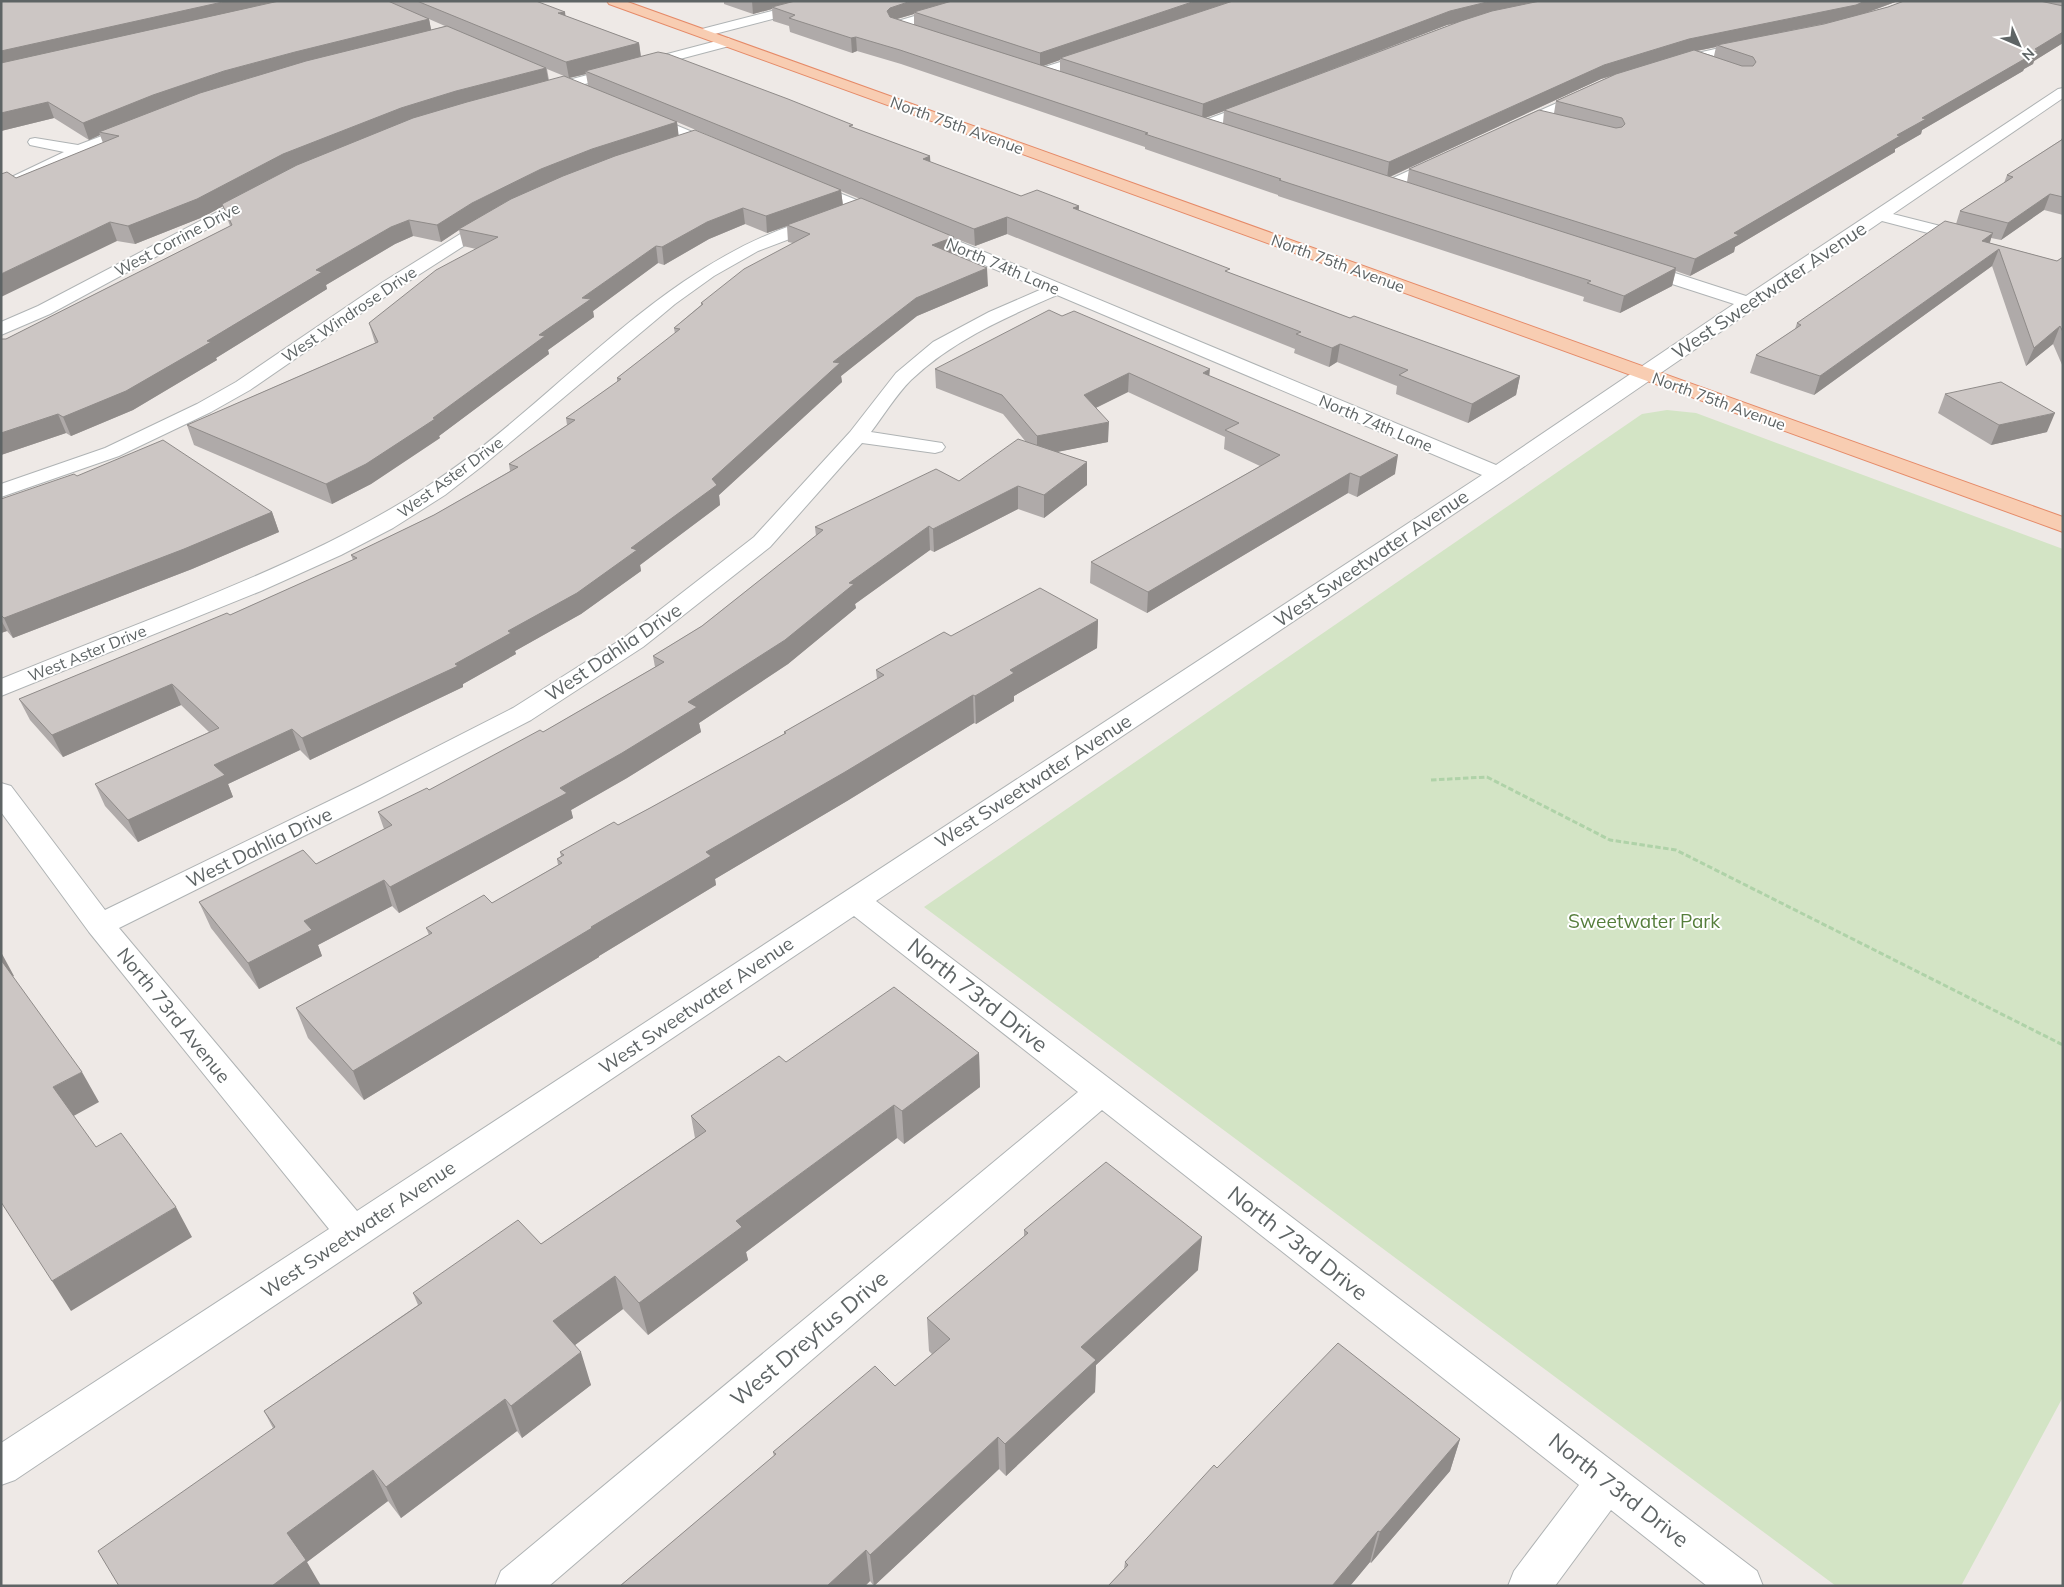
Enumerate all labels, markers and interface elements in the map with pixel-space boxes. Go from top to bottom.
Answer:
north arrow [1994,20,2044,70]
text: N [2018,44,2038,64]
street label: North 75th Avenue [888,92,1026,158]
street label: West Corrine Drive [111,198,243,280]
street label: West Sweetwater Avenue [1667,216,1871,364]
street label: North 75th Avenue [1269,230,1407,296]
street label: North 74th Lane [943,233,1063,299]
street label: West Windrose Drive [278,262,420,366]
street label: North 75th Avenue [1650,368,1788,434]
street label: North 74th Lane [1316,390,1436,456]
street label: West Aster Drive [393,432,507,522]
street label: West Sweetwater Avenue [1269,484,1473,632]
street label: West Dahlia Drive [540,598,686,706]
street label: West Aster Drive [25,620,149,686]
street label: West Sweetwater Avenue [930,708,1136,854]
street label: West Dahlia Drive [182,801,336,893]
park label: Sweetwater Park [1568,909,1720,933]
street label: West Sweetwater Avenue [594,931,798,1079]
street label: North 73rd Drive [902,932,1054,1058]
street label: North 73rd Avenue [112,942,236,1088]
street label: West Sweetwater Avenue [256,1155,460,1303]
street label: North 73rd Drive [1222,1180,1374,1306]
street label: West Dreyfus Drive [724,1264,894,1412]
street label: North 73rd Drive [1543,1427,1695,1553]

